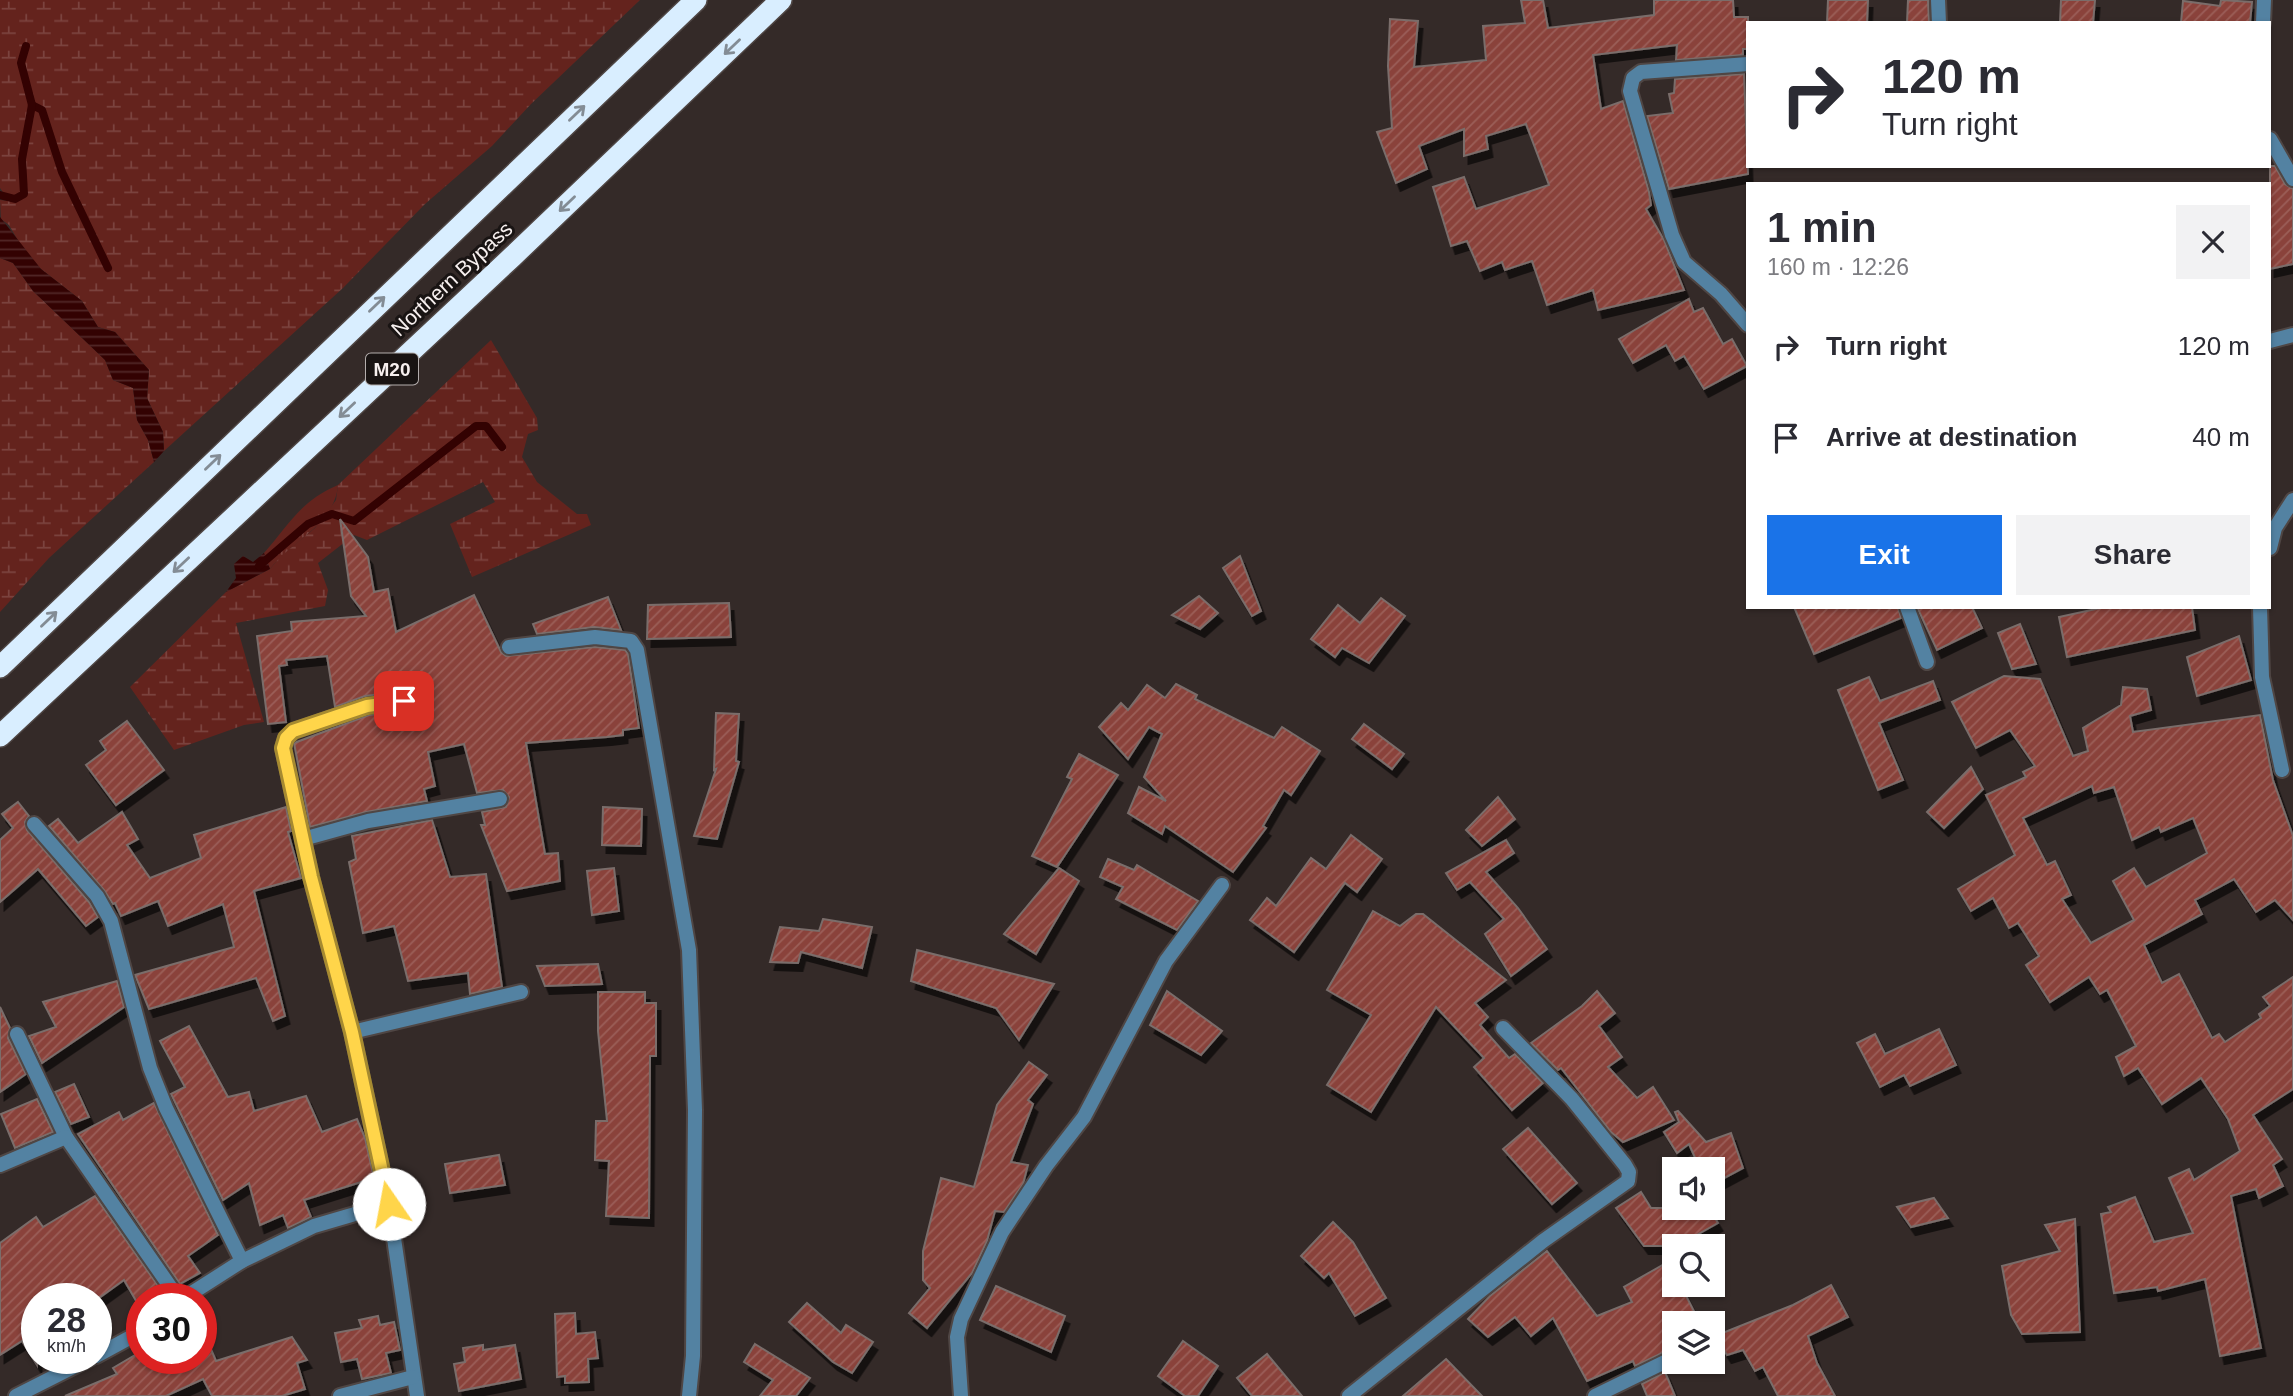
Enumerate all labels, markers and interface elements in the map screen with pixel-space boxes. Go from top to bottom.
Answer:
one-way arrow [724,39,741,56]
icon: right [1767,49,1858,140]
text: 120 m [1882,49,2021,103]
one-way arrow [568,104,585,121]
text: Turn right [1882,106,2018,142]
one-way arrow [559,196,576,213]
text: 1 min [1767,204,1877,251]
button: close [2176,205,2250,279]
street label: Northern Bypass [387,217,517,340]
text: 160 m · 12:26 [1767,254,1909,280]
one-way arrow [368,295,385,312]
icon: right [1767,328,1805,366]
text: Turn right [1826,331,1947,361]
text: 120 m [2178,331,2250,361]
road number: M20 [366,354,418,384]
one-way arrow [339,401,356,418]
icon: arrive [1767,419,1805,457]
text: Arrive at destination [1826,422,2077,452]
text: 40 m [2192,422,2250,452]
one-way arrow [204,453,221,470]
button: Exit [1767,515,2002,595]
button: Share [2016,515,2250,595]
one-way arrow [172,557,190,573]
one-way arrow [40,611,57,628]
pin [374,671,434,731]
icon: arrive [385,682,423,720]
map controls [1662,1157,1725,1374]
button: sound [1662,1157,1725,1220]
position arrow [352,1167,426,1241]
button: search [1662,1234,1725,1297]
speed limit sign: 30 [126,1283,217,1374]
text: 28 [47,1300,86,1339]
button: layers [1662,1311,1725,1374]
text: km/h [47,1336,86,1356]

